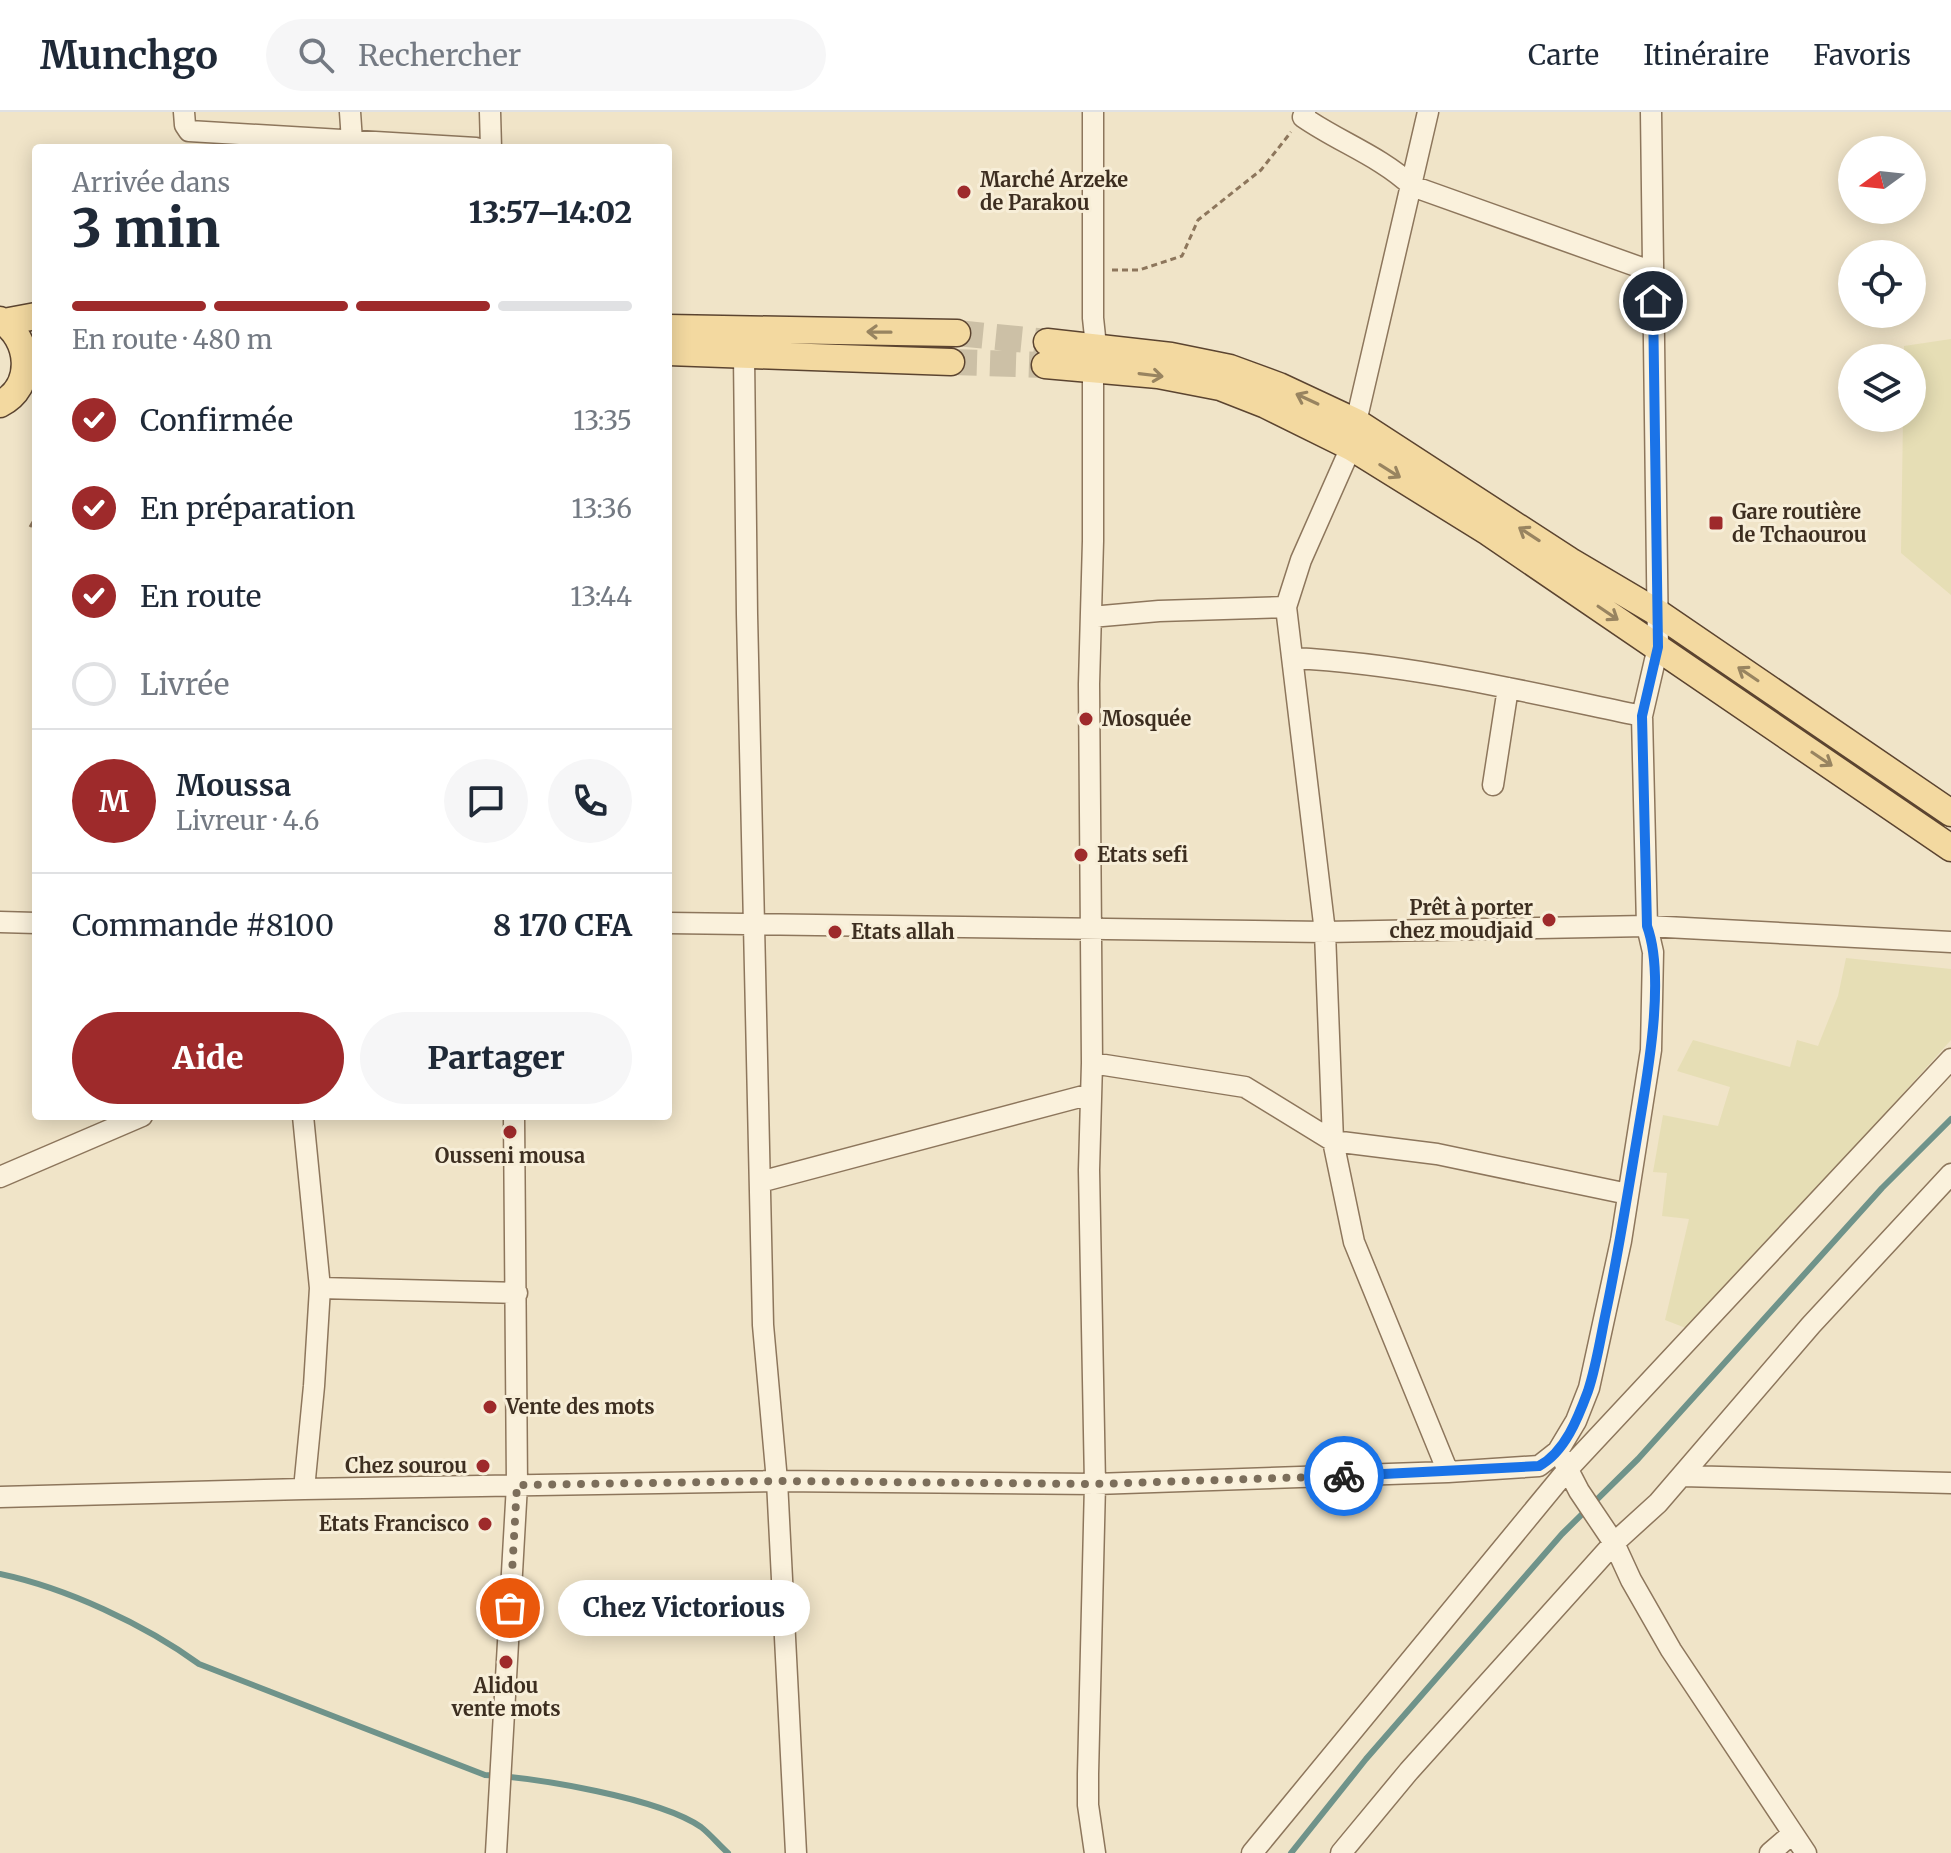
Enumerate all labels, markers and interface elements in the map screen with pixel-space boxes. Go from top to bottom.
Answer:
search box [266,19,826,91]
text: Munchgo [40,32,218,79]
icon: search [294,33,338,77]
text: Rechercher [358,36,521,74]
text: Carte [1528,37,1599,73]
text: Itinéraire [1643,37,1769,73]
text: Favoris [1813,37,1911,73]
north arrow [1838,136,1926,224]
map controls [1838,136,1926,432]
text: Arrivée dans [72,166,230,199]
place label: Marché Arzeke de Parakou [980,167,1128,215]
marker: Marché Arzeke de Parakou [955,183,973,201]
text: 13:57–14:02 [469,193,632,231]
text: 3 min [72,196,220,261]
button: locate [1838,240,1926,328]
pin [1619,267,1687,335]
icon: home [1631,279,1675,323]
text: En route · 480 m [72,323,273,356]
one-way arrow [866,324,893,340]
button: layers [1838,344,1926,432]
one-way arrow [1137,367,1164,382]
one-way arrow [1296,391,1320,406]
icon: check [72,398,116,442]
text: Confirmée [140,401,293,439]
text: 13:35 [573,404,632,437]
one-way arrow [1378,463,1401,479]
icon: check [72,486,116,530]
text: En préparation [140,489,355,527]
text: 13:36 [572,492,632,525]
place label: Gare routière de Tchaourou [1732,499,1867,547]
marker: Gare routière de Tchaourou [1707,514,1725,532]
one-way arrow [1518,526,1541,542]
icon: check [72,574,116,618]
text: En route [140,577,261,615]
text: 13:44 [570,580,632,613]
one-way arrow [1596,605,1618,621]
text: Livrée [140,665,229,703]
one-way arrow [1737,666,1759,682]
place label: Mosquée [1102,706,1191,731]
marker: Mosquée [1077,710,1095,728]
one-way arrow [1811,751,1833,768]
button: chat [444,759,528,843]
button: phone [548,759,632,843]
text: Moussa [176,766,291,804]
text: M [99,782,129,820]
text: Livreur · 4.6 [176,804,320,837]
place label: Etats sefi [1097,842,1188,867]
marker: Etats sefi [1072,846,1090,864]
place label: Prêt à porter chez moudjaid [1389,895,1533,943]
text: Commande #8100 [72,906,334,944]
text: 8 170 CFA [493,906,632,944]
marker: Prêt à porter chez moudjaid [1540,911,1558,929]
place label: Etats allah [851,919,955,944]
marker: Etats allah [826,923,844,941]
button: Aide [72,1012,344,1104]
button: Partager [360,1012,632,1104]
marker: Ousseni mousa [501,1123,519,1141]
place label: Ousseni mousa [435,1143,585,1168]
place label: Vente des mots [505,1394,655,1419]
marker: Vente des mots [481,1398,499,1416]
courier [1304,1436,1384,1516]
place label: Chez sourou [345,1453,467,1478]
icon: bike [1322,1454,1366,1498]
marker: Chez sourou [474,1457,492,1475]
place label: Etats Francisco [319,1511,469,1536]
marker: Etats Francisco [476,1515,494,1533]
pin [476,1574,544,1642]
callout: Chez Victorious [558,1580,810,1636]
icon: bag [488,1586,532,1630]
text: Chez Victorious [583,1591,785,1624]
marker: Alidou vente mots [497,1653,515,1671]
place label: Alidou vente mots [450,1673,561,1721]

